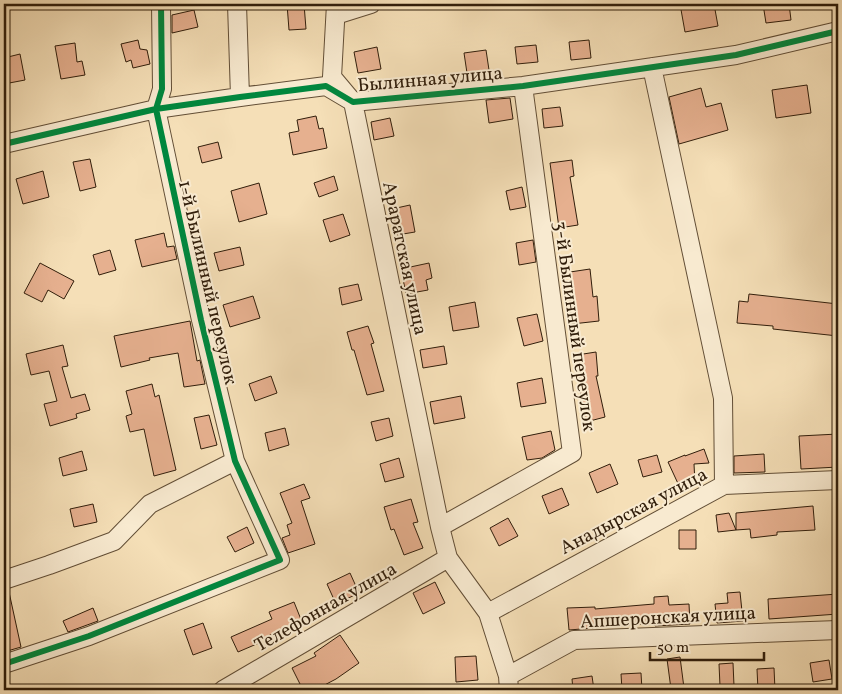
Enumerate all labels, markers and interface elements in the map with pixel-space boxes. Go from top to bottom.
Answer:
street label: Былинная улица [356,61,504,99]
street label: 1-й Былинный переулок [171,178,243,387]
street label: Араратская улица [375,179,433,338]
street label: 3-й Былинный переулок [546,219,602,433]
street label: Анадырская улица [556,462,712,562]
street label: Телефонная улица [250,556,402,659]
street label: Апшеронская улица [580,600,757,636]
scale bar [650,629,763,661]
text: 50 m [657,638,689,659]

